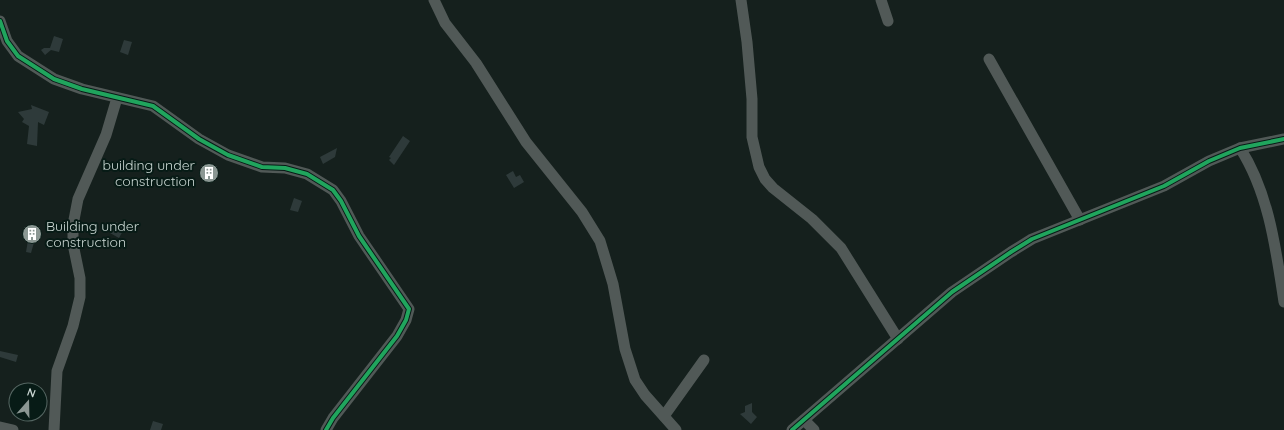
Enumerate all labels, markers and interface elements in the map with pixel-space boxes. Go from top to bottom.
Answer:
place label: building under construction [103,156,196,190]
building icon: building under construction [198,162,220,184]
place label: Building under construction [46,217,140,251]
building icon: Building under construction [21,223,43,245]
north arrow [8,382,48,422]
text: N [25,385,38,401]

